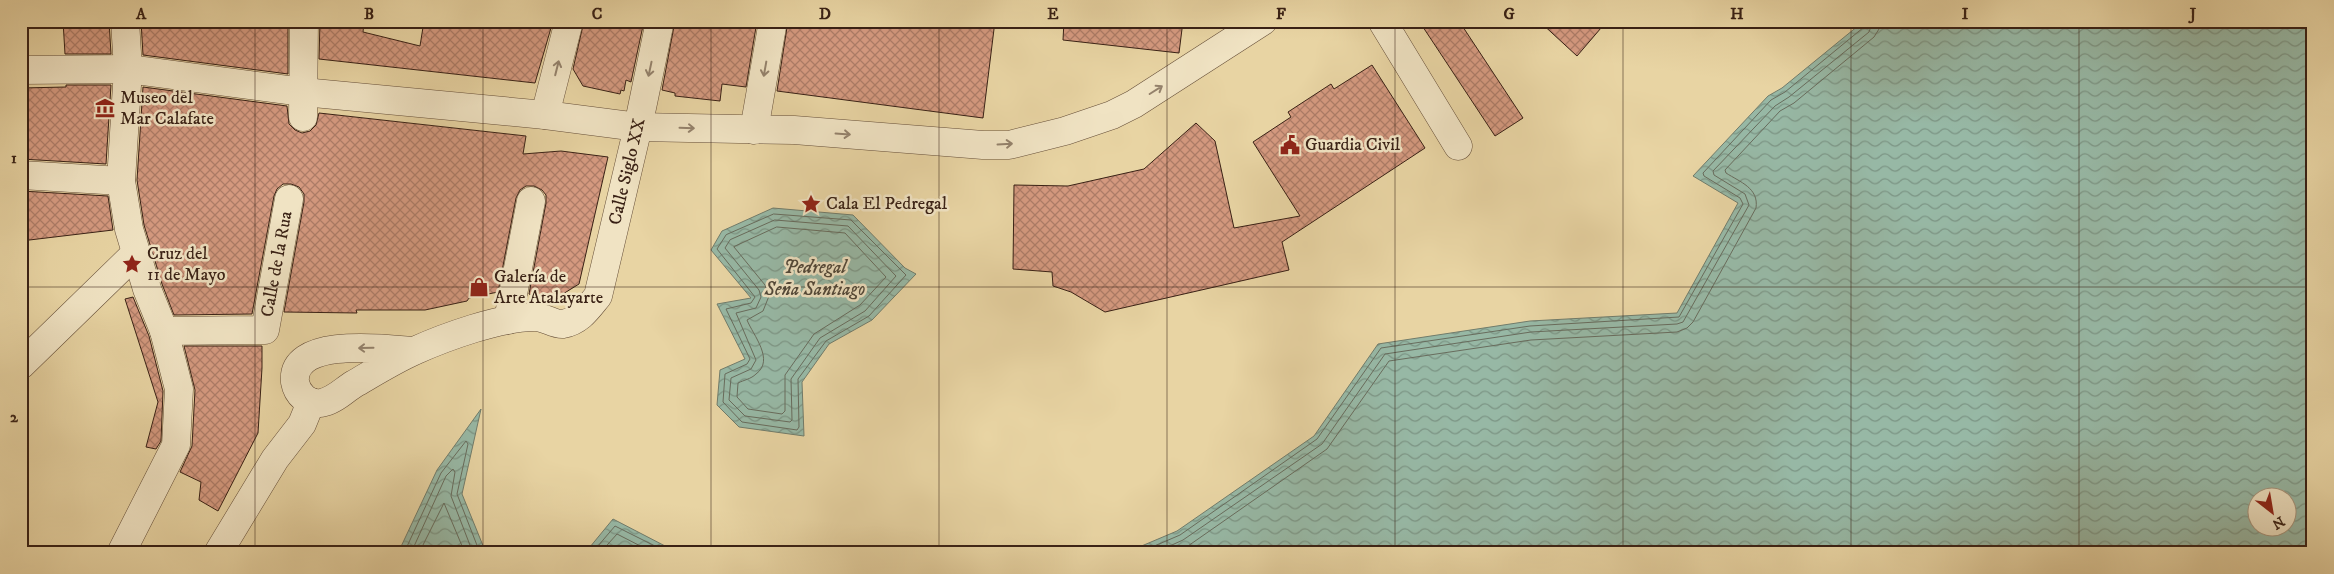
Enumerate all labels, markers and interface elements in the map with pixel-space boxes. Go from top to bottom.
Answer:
text: A [135,4,147,24]
text: B [364,4,374,24]
text: C [592,4,602,24]
text: D [819,4,831,24]
text: E [1047,4,1059,24]
text: F [1276,4,1286,24]
text: G [1503,4,1515,24]
text: H [1730,4,1744,24]
text: I [1962,4,1969,24]
text: J [2188,4,2197,24]
one-way arrow [553,61,562,77]
one-way arrow [645,61,654,77]
one-way arrow [760,61,770,77]
one-way arrow [1149,84,1163,94]
place label: Museo del Mar Calafate [120,87,214,130]
museum icon: Museo del Mar Calafate [94,97,116,119]
street label: Calle Siglo XX [604,117,650,227]
one-way arrow [679,124,695,133]
one-way arrow [834,129,850,139]
public building icon: Guardia Civil [1279,134,1301,156]
place label: Guardia Civil [1305,134,1401,156]
one-way arrow [996,140,1012,149]
text: 1 [11,148,17,168]
place icon: Cala El Pedregal [800,193,822,215]
place label: Cala El Pedregal [826,193,948,215]
street label: Calle de la Rua [257,209,298,319]
place label: Cruz del 11 de Mayo [147,243,226,286]
place icon: Cruz del 11 de Mayo [121,253,143,275]
water label: Pedregal Seña Santiago [764,256,865,301]
place label: Galería de Arte Atalayarte [494,266,603,309]
shop icon: Galería de Arte Atalayarte [468,276,490,298]
one-way arrow [358,343,374,353]
text: 2 [10,407,19,427]
north arrow [2246,486,2296,536]
text: N [2268,512,2288,533]

